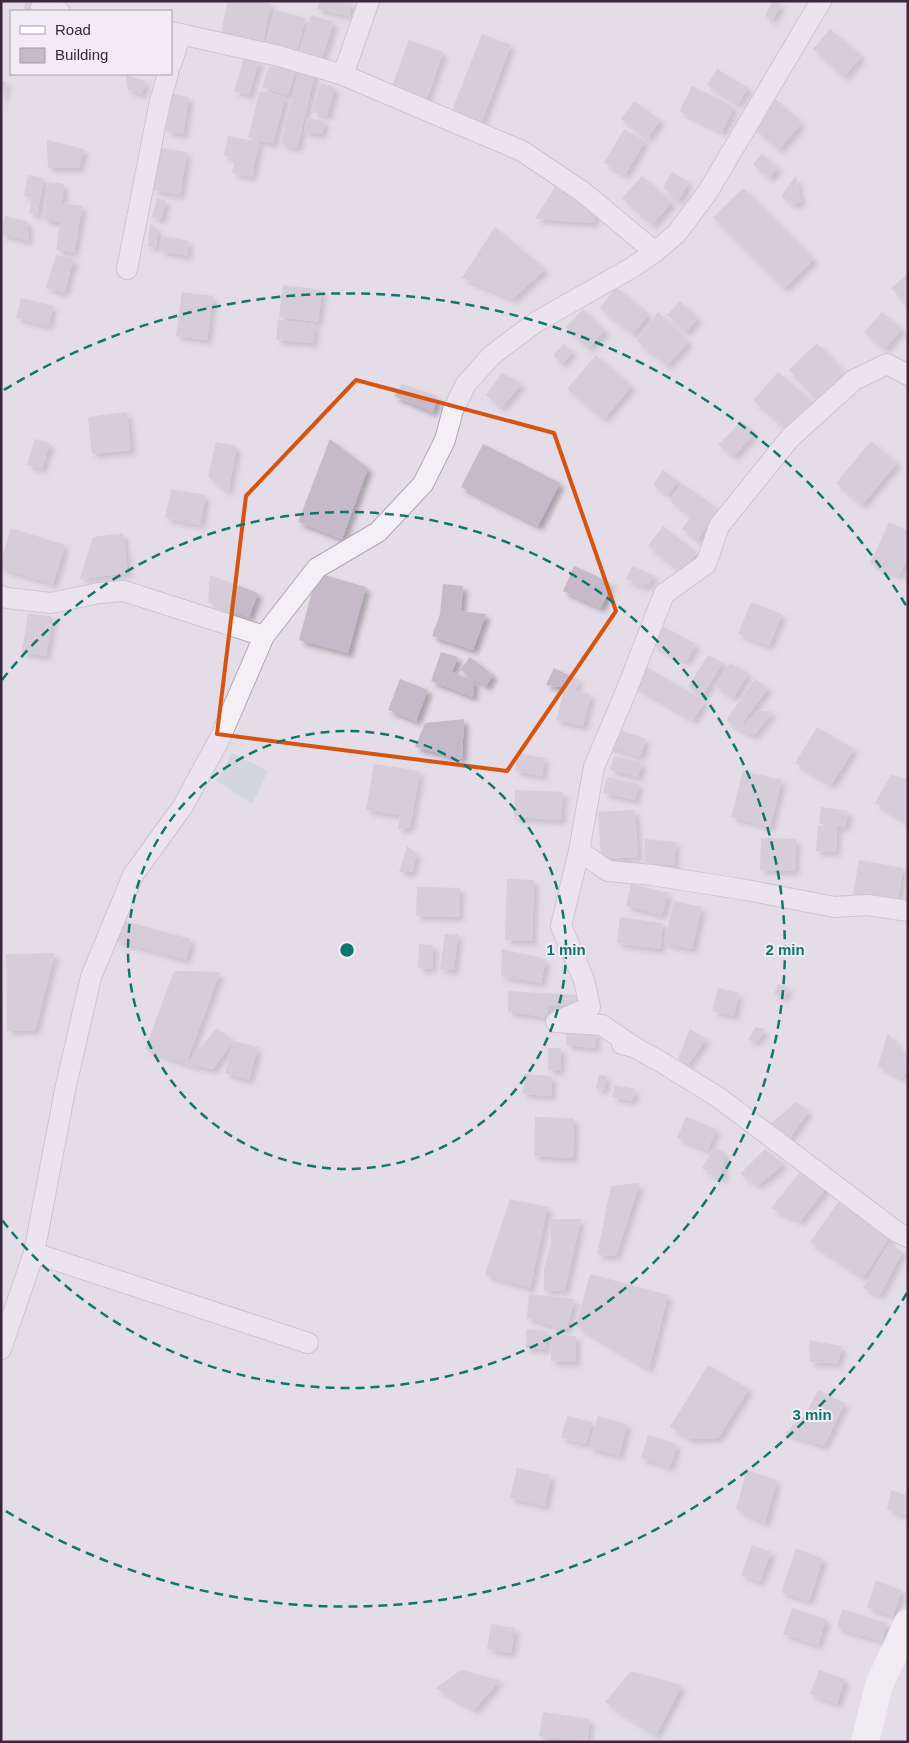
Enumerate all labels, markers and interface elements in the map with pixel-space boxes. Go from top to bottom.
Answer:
legend [10,10,172,75]
text: Road [55,21,91,38]
text: Building [55,46,108,63]
centre of rings [338,941,356,959]
text: 1 min [546,941,586,958]
text: 2 min [765,941,805,958]
text: 3 min [792,1406,832,1423]

